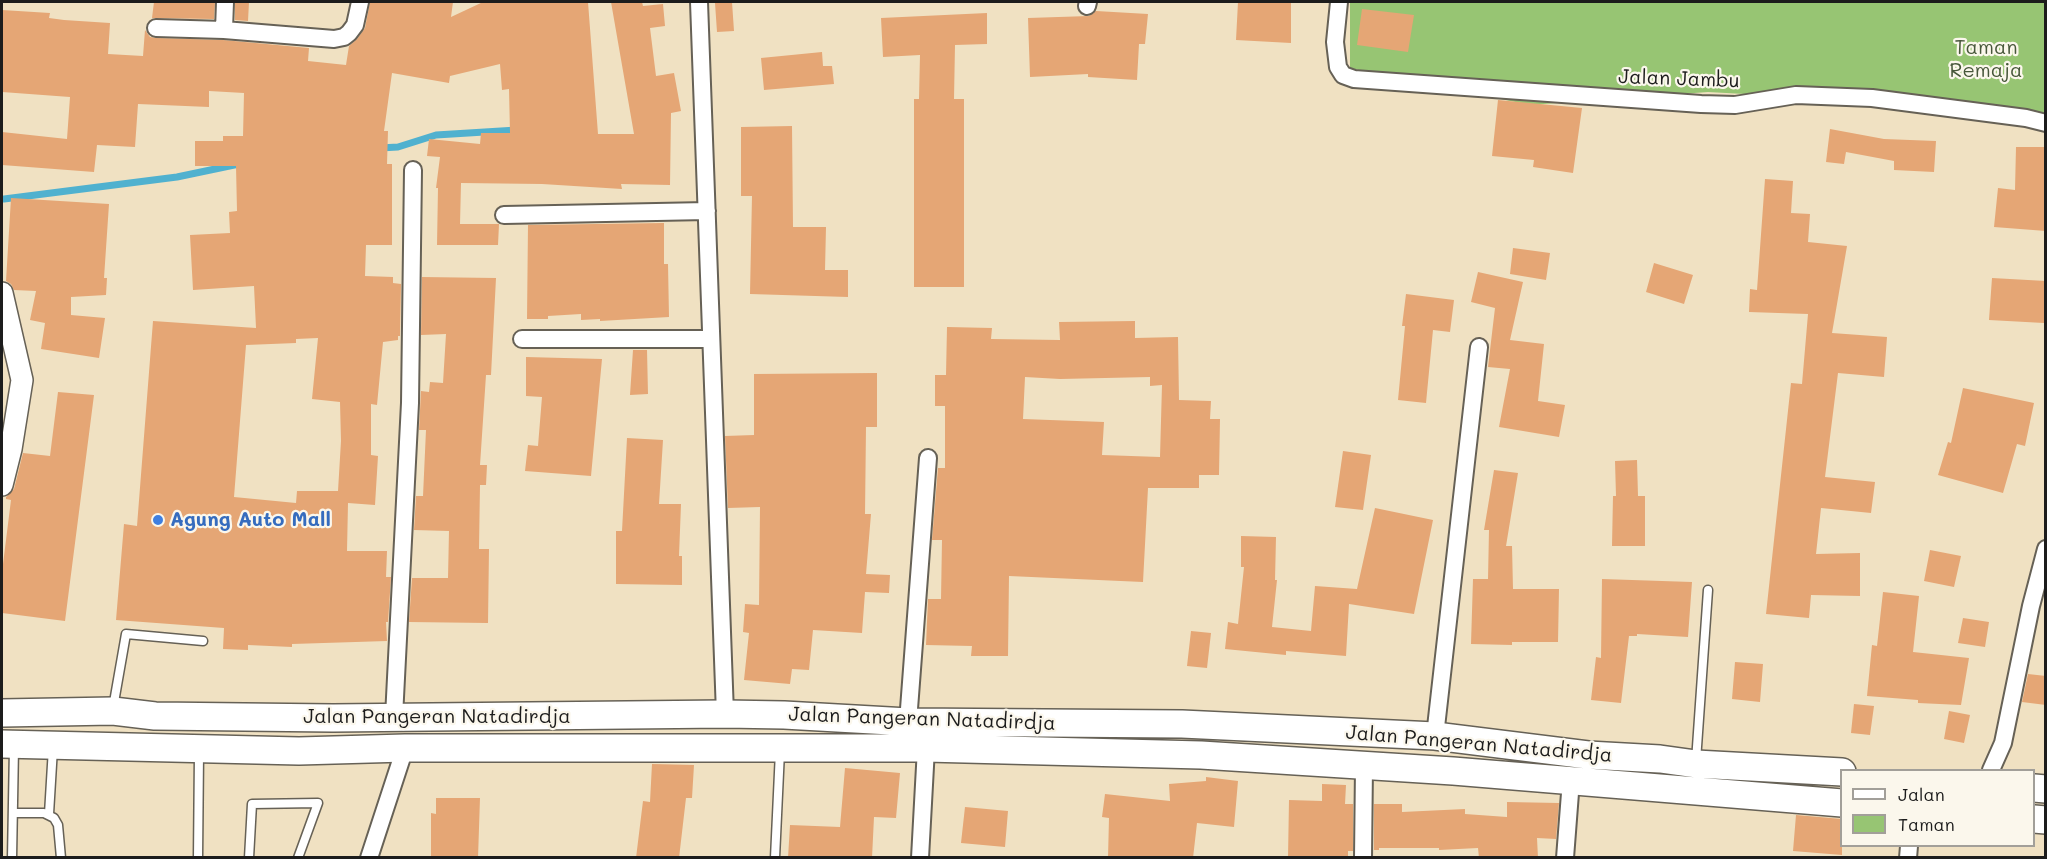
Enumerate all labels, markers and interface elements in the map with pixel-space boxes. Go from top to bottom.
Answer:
park label: Taman Remaja [1950,36,2022,83]
street label: Jalan Jambu [1618,65,1740,93]
place label: Agung Auto Mall [170,508,331,532]
marker: Agung Auto Mall [151,513,165,527]
street label: Jalan Pangeran Natadirdja [788,702,1056,736]
street label: Jalan Pangeran Natadirdja [303,705,571,729]
street label: Jalan Pangeran Natadirdja [1345,720,1613,768]
legend [1840,769,2035,847]
text: Jalan [1898,782,1945,806]
text: Taman [1898,812,1955,836]

